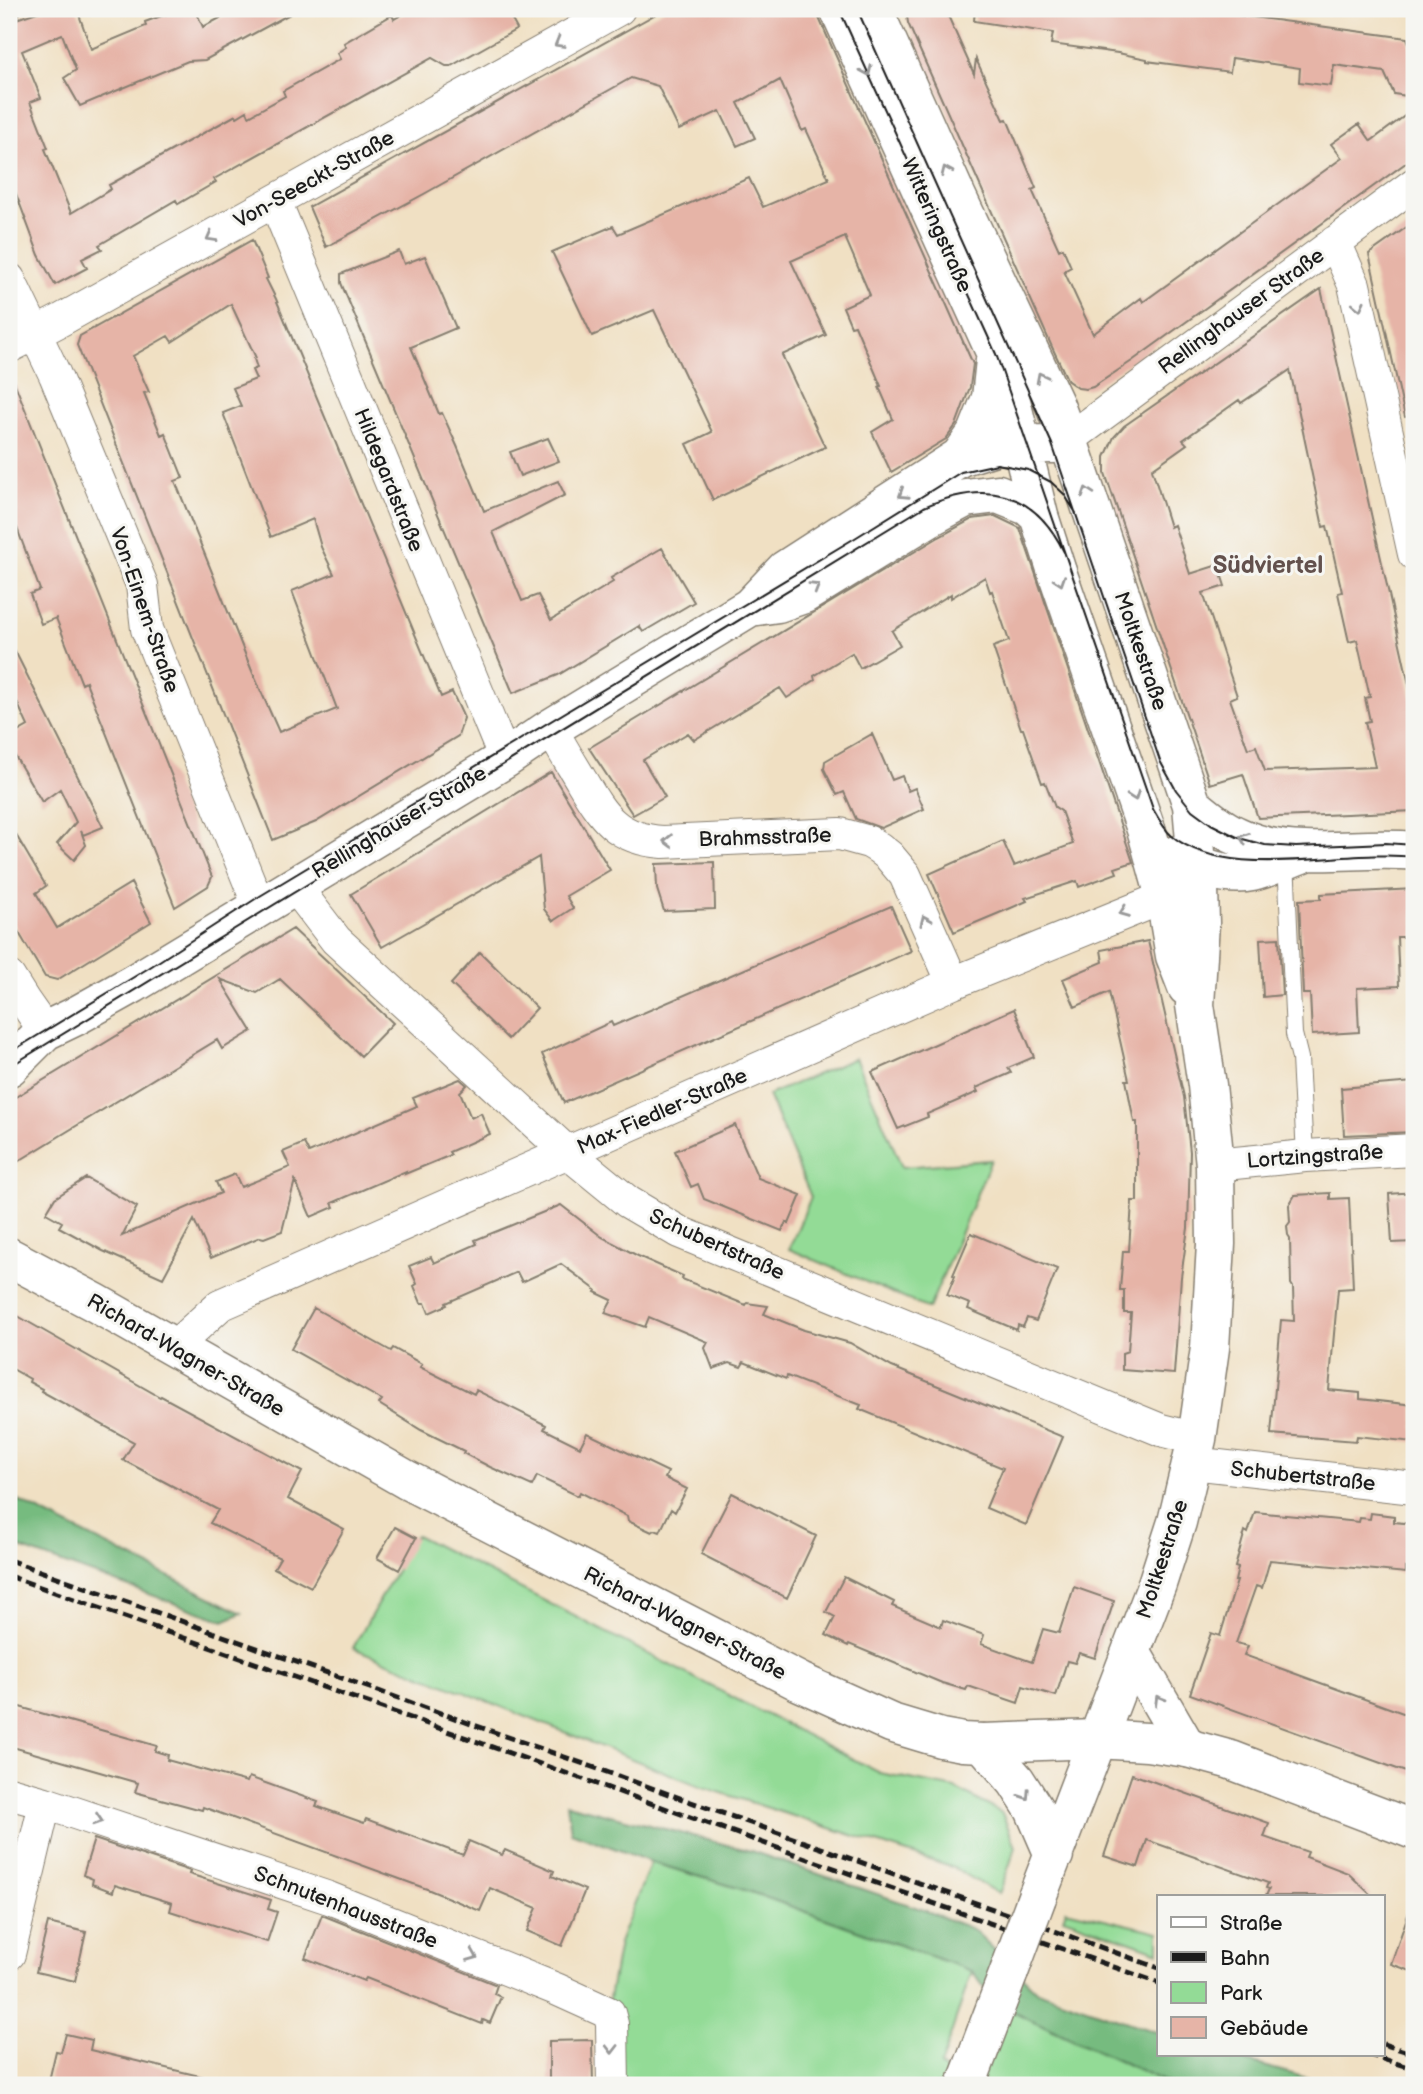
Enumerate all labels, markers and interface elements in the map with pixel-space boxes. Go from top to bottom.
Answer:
one-way arrow [554,34,567,47]
one-way arrow [859,64,873,76]
street label: Von-Seeckt-Straße [230,125,399,234]
street label: Witteringstraße [896,154,977,296]
one-way arrow [940,166,954,178]
one-way arrow [206,229,218,242]
street label: Rellinghauser Straße [1153,243,1329,380]
one-way arrow [1350,300,1365,312]
one-way arrow [1036,372,1050,384]
street label: Hildegardstraße [348,405,429,556]
one-way arrow [898,486,911,498]
one-way arrow [1081,487,1095,499]
street label: Von-Einem-Straße [105,524,185,696]
district label: Südviertel [1213,551,1323,580]
one-way arrow [1052,574,1066,586]
one-way arrow [807,582,820,595]
street label: Moltkestraße [1109,589,1172,714]
street label: Rellinghauser Straße [308,760,491,884]
one-way arrow [1126,789,1140,801]
street label: Brahmsstraße [698,823,832,852]
one-way arrow [663,833,673,849]
one-way arrow [1238,833,1250,847]
one-way arrow [1119,904,1131,918]
one-way arrow [919,915,933,927]
street label: Max-Fiedler-Straße [573,1063,751,1160]
street label: Lortzingstraße [1246,1139,1384,1174]
street label: Schubertstraße [645,1203,788,1285]
street label: Richard-Wagner-Straße [82,1289,289,1422]
street label: Schubertstraße [1229,1456,1377,1497]
street label: Moltkestraße [1131,1496,1193,1622]
street label: Richard-Wagner-Straße [579,1561,790,1685]
one-way arrow [1154,1694,1167,1707]
one-way arrow [1017,1787,1029,1800]
one-way arrow [91,1812,103,1826]
street label: Schnutenhausstraße [250,1861,441,1954]
legend [1157,1895,1384,2056]
text: Straße [1220,1911,1282,1936]
text: Bahn [1220,1946,1270,1971]
one-way arrow [466,1947,478,1961]
text: Park [1220,1981,1263,2006]
text: Gebäude [1220,2016,1308,2041]
one-way arrow [604,2044,620,2055]

